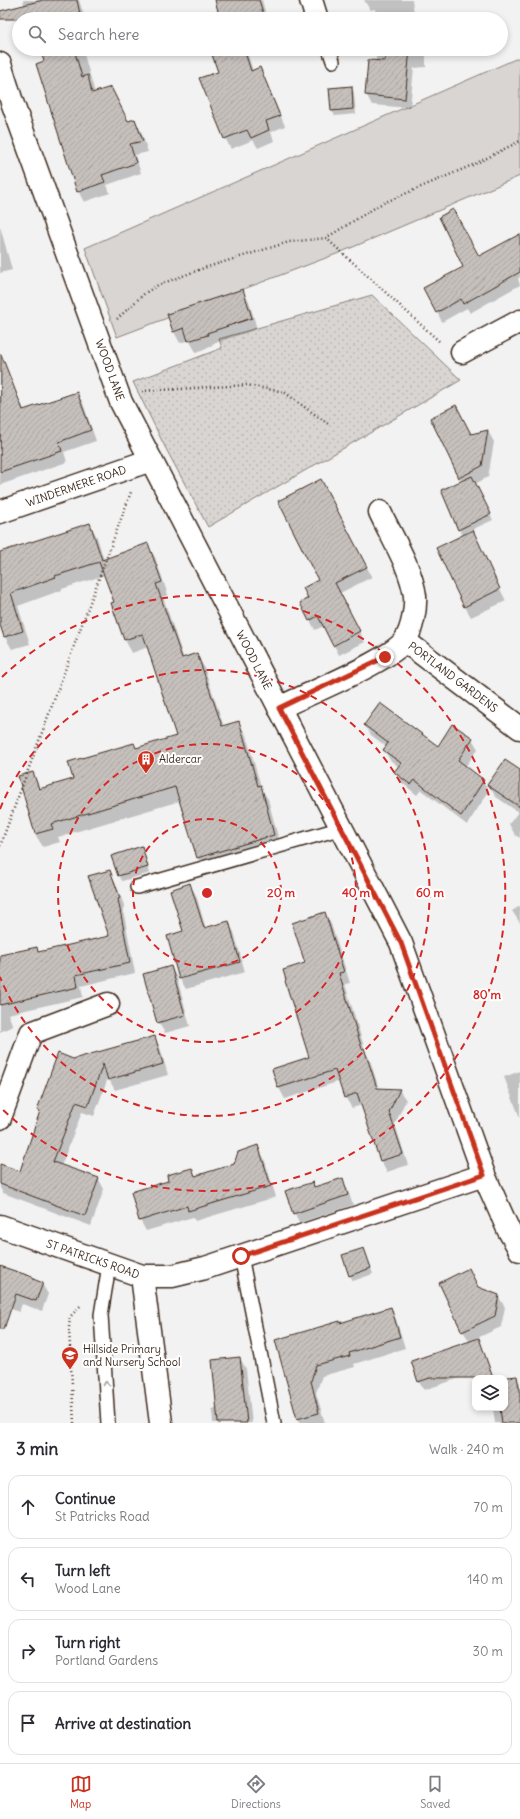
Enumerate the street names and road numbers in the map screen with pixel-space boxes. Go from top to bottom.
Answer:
street label: WOOD LANE [92,337,128,403]
street label: WINDERMERE ROAD [24,462,128,510]
street label: WOOD LANE [233,628,275,692]
street label: PORTLAND GARDENS [405,639,501,715]
street label: ST PATRICKS ROAD [44,1236,142,1282]

